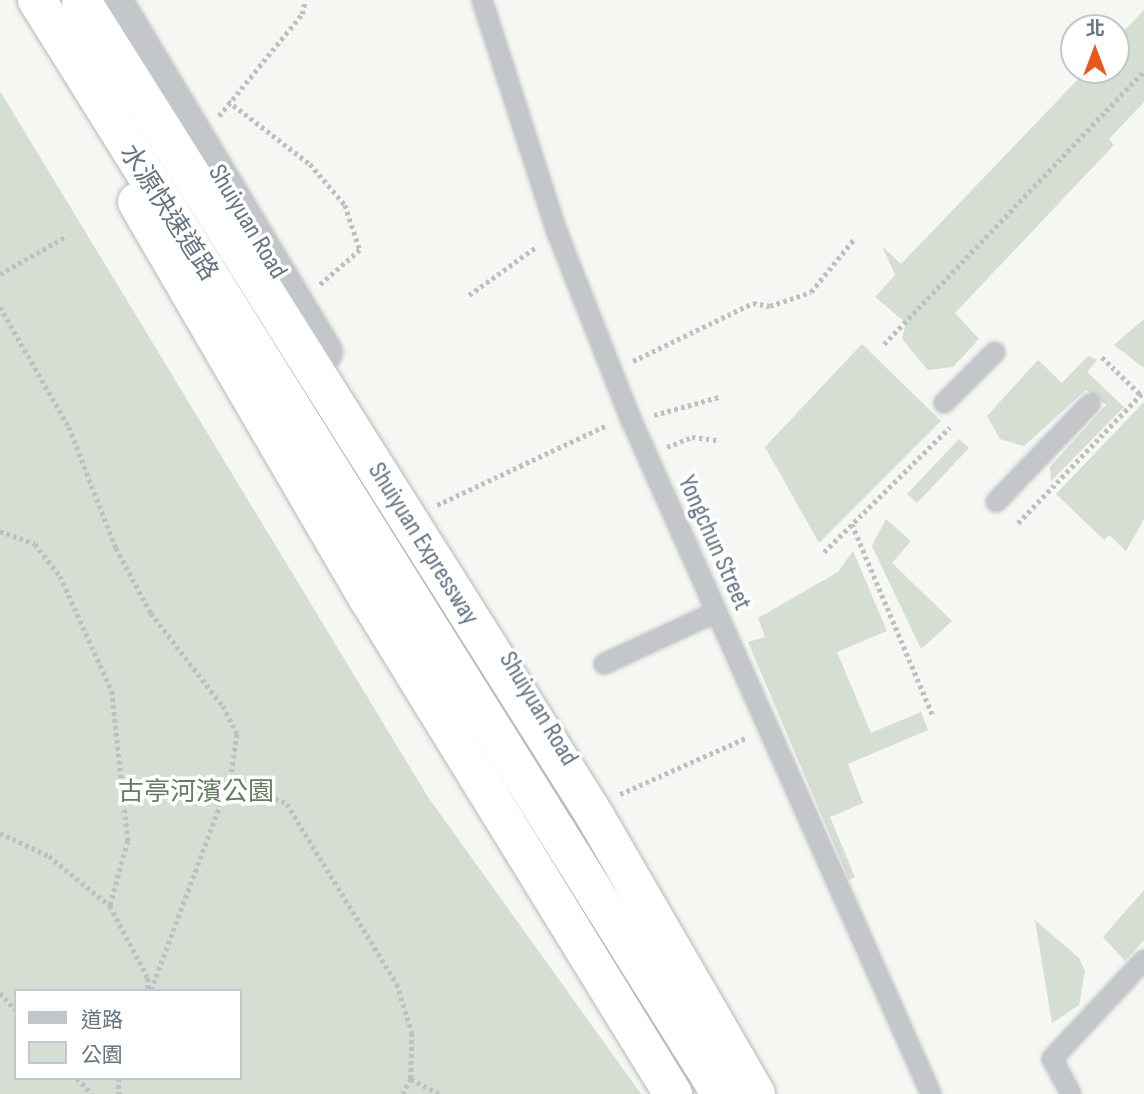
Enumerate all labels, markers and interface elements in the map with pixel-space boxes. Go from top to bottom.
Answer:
north arrow [1060,14,1130,84]
text: 北 [1085,18,1105,41]
street label: 水源快速道路 [112,139,224,287]
street label: Shuiyuan Road [201,159,293,285]
street label: Shuiyuan Expressway [361,457,485,631]
street label: Yongchun Street [670,471,758,615]
street label: Shuiyuan Road [492,646,584,772]
park label: 古亭河濱公園 [118,777,274,809]
legend [14,989,242,1080]
text: 道路 [81,1008,123,1033]
text: 公園 [81,1043,123,1068]

